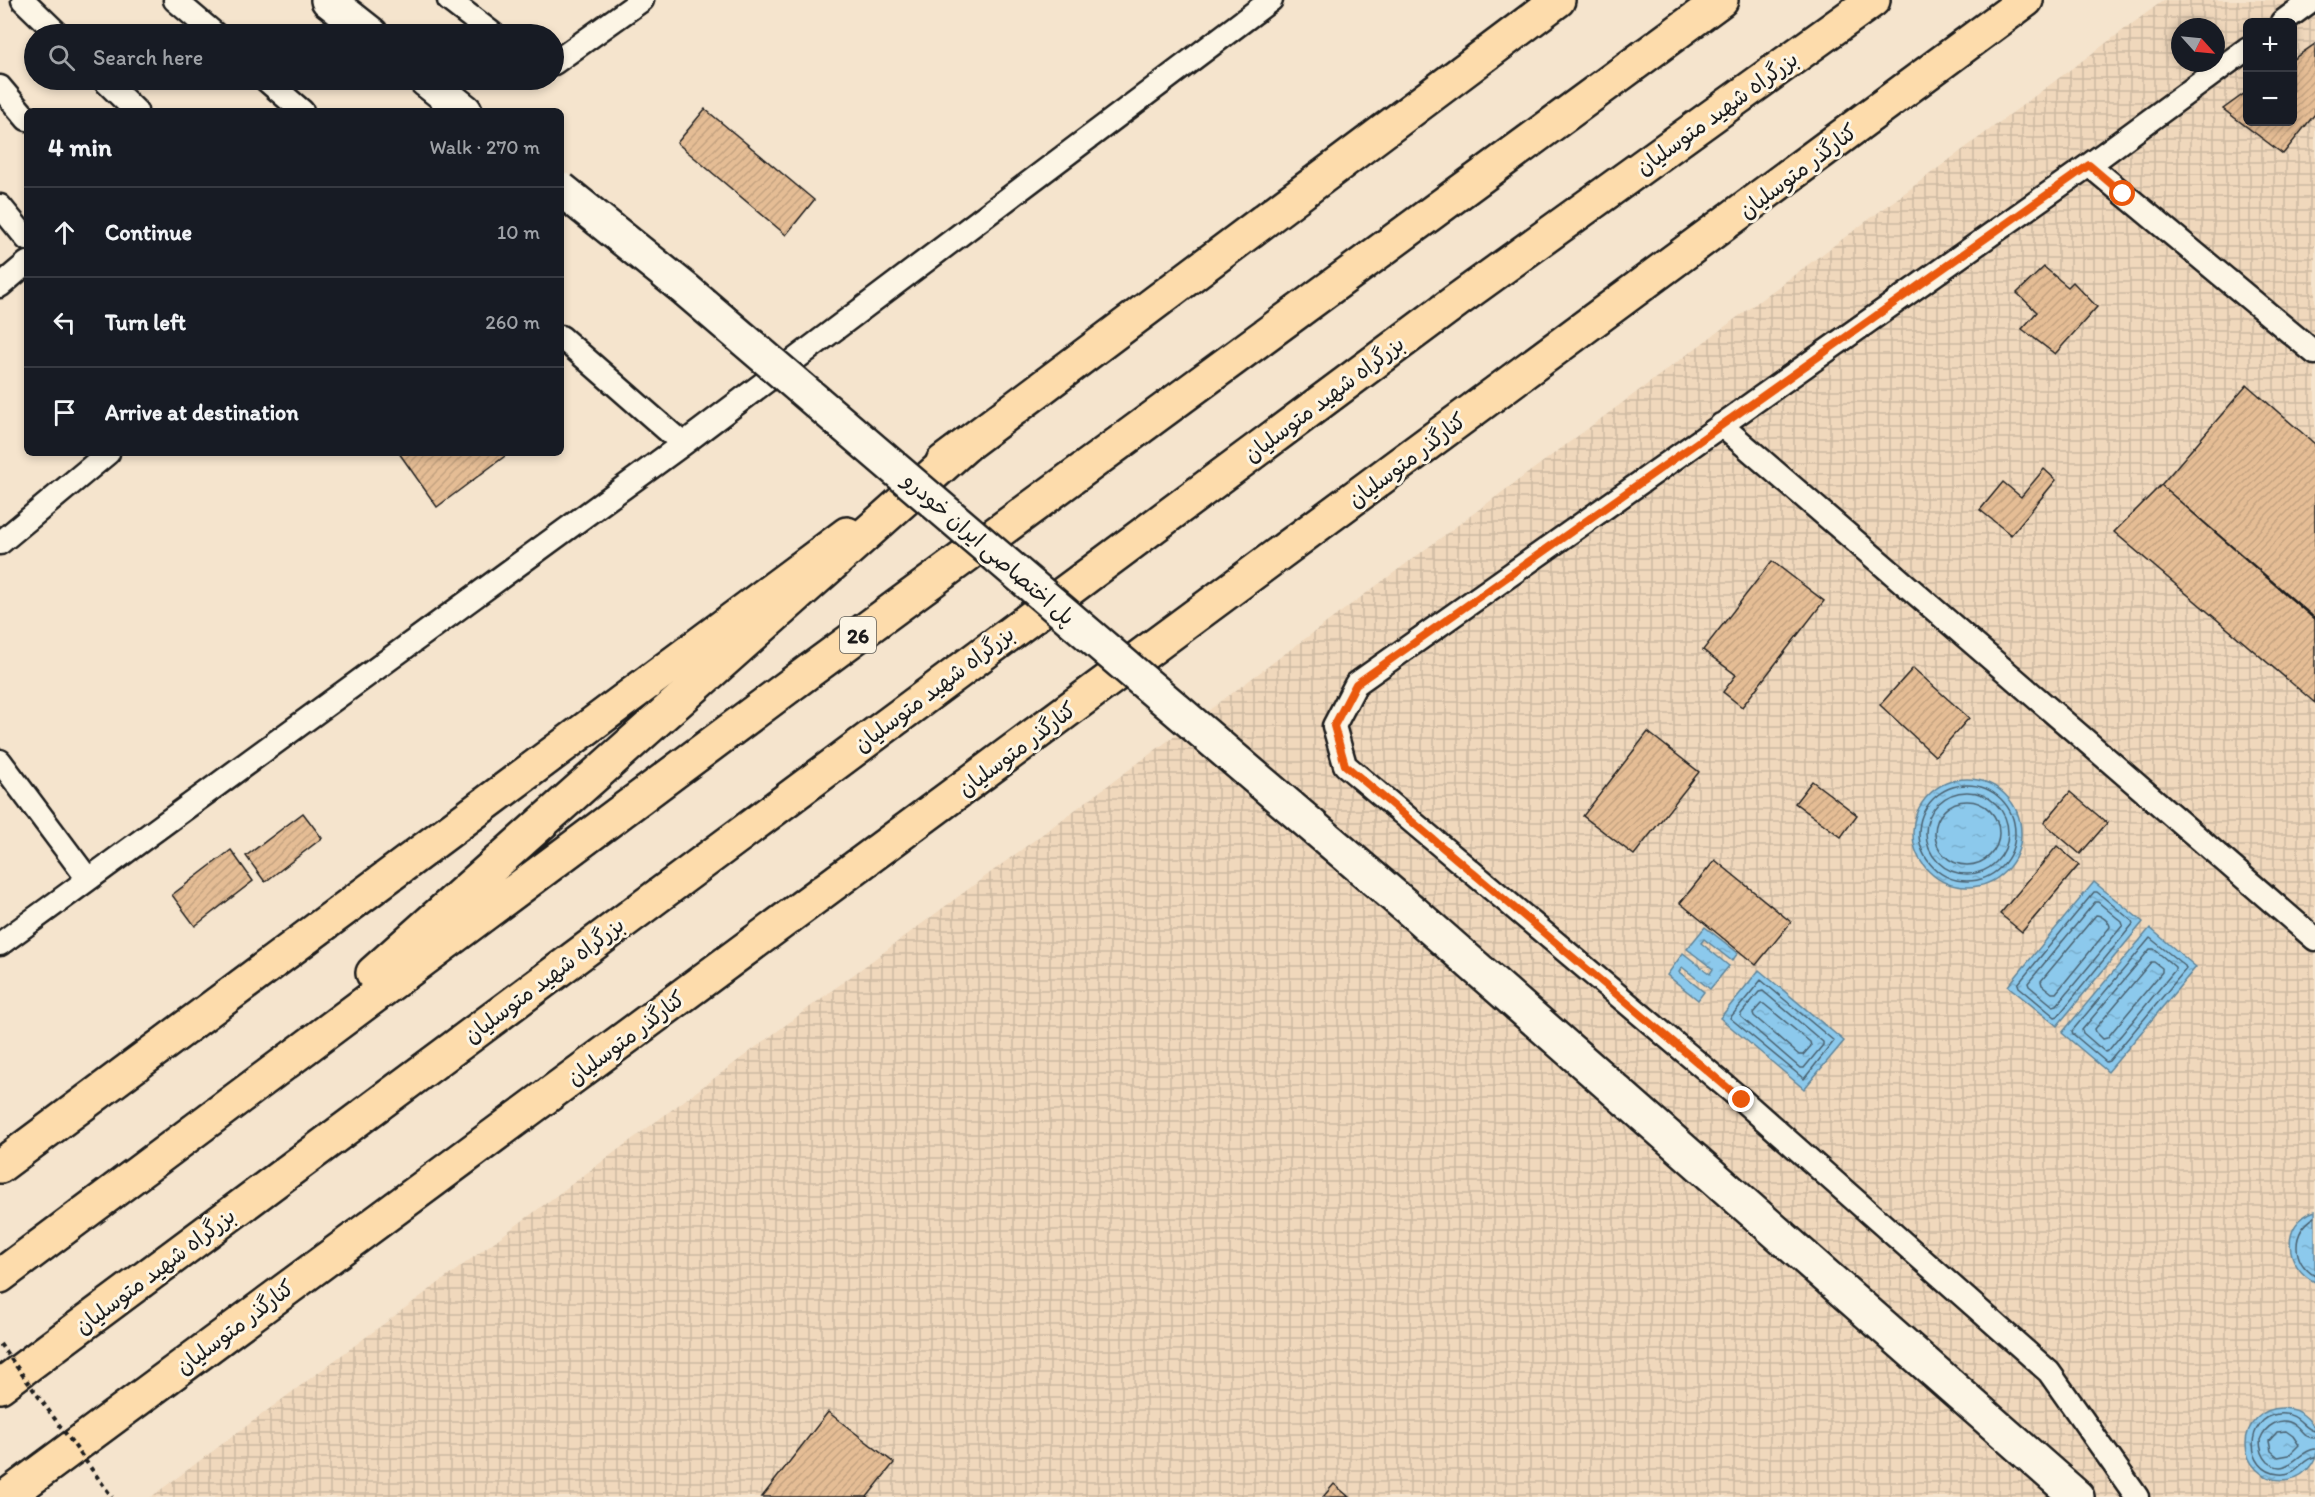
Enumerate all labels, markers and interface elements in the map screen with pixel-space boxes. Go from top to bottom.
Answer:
north arrow [2171,18,2225,72]
map controls [2243,18,2297,126]
button: + [2243,18,2297,72]
search box [24,24,564,90]
icon: search [45,41,78,74]
text: Search here [93,44,203,71]
street label: بزرگراه شهید متوسلیان [1631,45,1803,181]
button: − [2243,72,2297,126]
street label: کنارگذر متوسلیان [1734,118,1862,224]
text: 4 min [48,131,112,163]
text: Walk · 270 m [429,135,540,159]
route start [2109,180,2135,206]
icon: ahead [48,216,81,249]
text: Continue [105,219,192,246]
text: 10 m [497,220,540,244]
icon: left [48,306,81,339]
text: Turn left [105,309,186,336]
text: 260 m [485,310,540,334]
street label: بزرگراه شهید متوسلیان [1238,330,1410,468]
icon: arrive [48,396,81,429]
text: Arrive at destination [105,399,299,426]
street label: کنارگذر متوسلیان [1343,407,1471,513]
street label: پل اختصاصی ایران خودرو [895,466,1080,632]
road number: 26 [840,617,876,653]
street label: بزرگراه شهید متوسلیان [848,620,1020,758]
street label: کنارگذر متوسلیان [953,696,1081,802]
street label: بزرگراه شهید متوسلیان [458,911,630,1049]
street label: کنارگذر متوسلیان [562,985,690,1091]
route end [1728,1086,1754,1112]
street label: بزرگراه شهید متوسلیان [69,1202,241,1340]
street label: کنارگذر متوسلیان [171,1274,299,1380]

